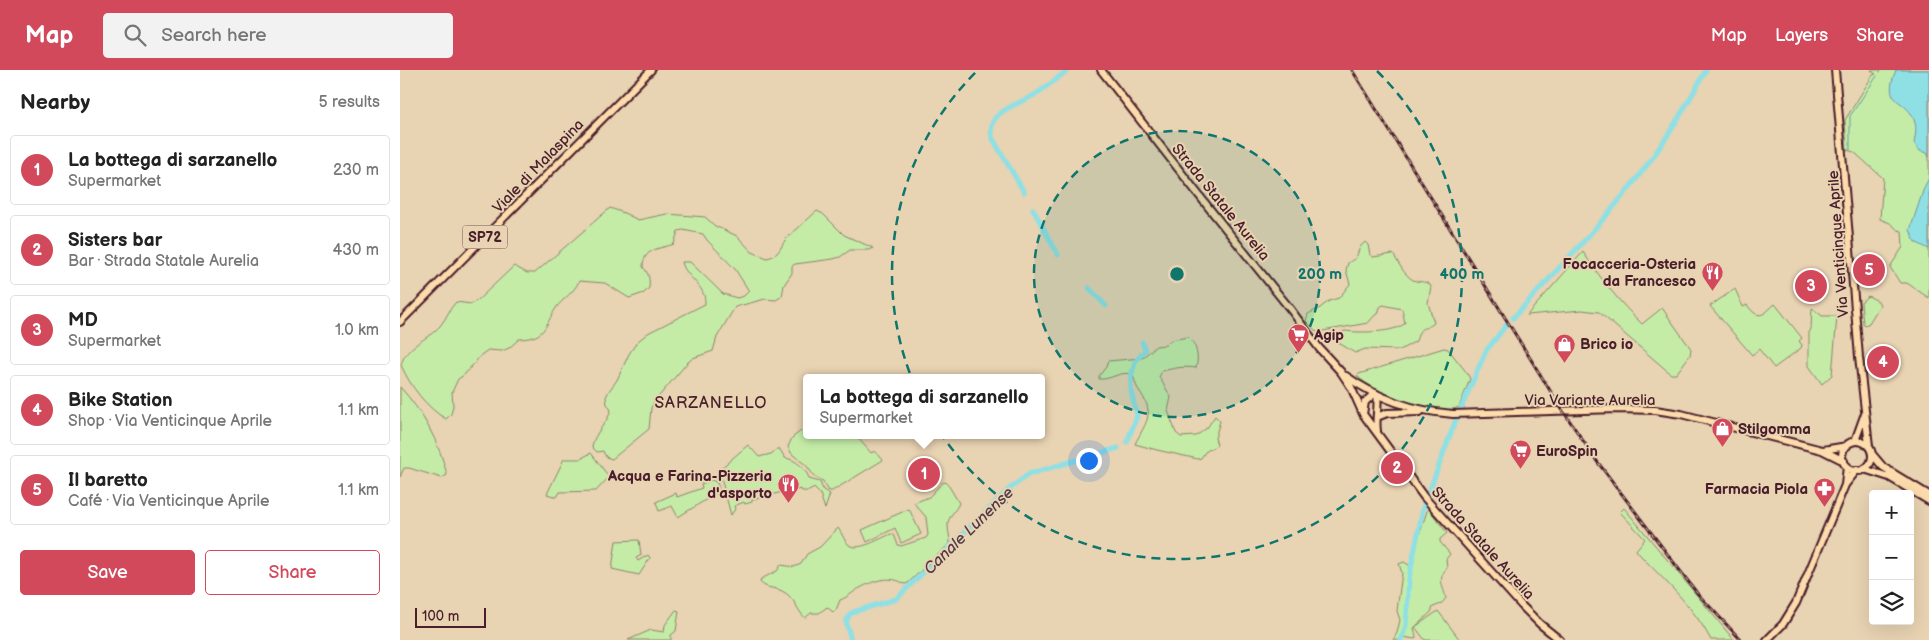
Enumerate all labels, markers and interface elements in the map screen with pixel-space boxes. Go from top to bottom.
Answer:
search box [103,13,453,58]
text: Map [25,21,73,50]
icon: search [121,21,149,49]
text: Search here [161,24,267,47]
text: Map [1711,25,1747,46]
text: Layers [1775,25,1828,46]
text: Share [1856,25,1904,46]
text: Nearby [20,90,90,115]
text: 5 results [318,93,380,112]
street label: Viale di Malaspina [489,115,588,217]
street label: Strada Statale Aurelia [1167,140,1274,265]
text: La bottega di sarzanello [68,149,277,172]
text: 1 [34,161,40,180]
text: 230 m [333,161,379,180]
street label: Via Venticinque Aprile [1824,170,1853,318]
text: Supermarket [68,172,161,191]
road number: SP72 [462,226,508,248]
text: Sisters bar [68,229,162,252]
text: 2 [32,241,42,260]
text: 430 m [332,241,379,260]
pin: 5 [1853,251,1885,289]
text: Bar · Strada Statale Aurelia [68,252,259,271]
place label: Focacceria-Osteria da Francesco [1563,255,1696,291]
restaurant icon: Focacceria-Osteria da Francesco [1700,261,1724,292]
centre of rings [1168,265,1186,283]
text: 200 m [1298,265,1342,284]
text: 400 m [1440,265,1484,284]
pin: 3 [1795,267,1827,305]
text: MD [68,309,98,332]
text: 3 [32,321,42,340]
text: 1.0 km [335,321,379,340]
supermarket icon: Agip [1286,323,1310,354]
place label: Agip [1313,326,1344,345]
text: Supermarket [68,332,161,351]
shop icon: Brico io [1552,332,1576,363]
place label: Brico io [1580,335,1634,354]
pin: 4 [1867,343,1899,381]
popup [803,374,1045,439]
text: La bottega di sarzanello [819,386,1029,409]
text: Bike Station [68,389,173,412]
street label: Via Variante Aurelia [1524,391,1656,410]
district label: SARZANELLO [654,394,768,413]
text: 4 [32,401,42,420]
text: 1.1 km [338,401,379,420]
text: Supermarket [819,409,913,428]
text: Shop · Via Venticinque Aprile [68,412,272,431]
shop icon: Stilgomma [1710,417,1734,448]
place label: Stilgomma [1738,420,1811,439]
supermarket icon: EuroSpin [1508,439,1532,470]
place label: EuroSpin [1536,442,1598,461]
your location [1076,448,1102,474]
pin: 2 [1381,449,1413,487]
pin: 1 [908,455,940,493]
place label: Acqua e Farina-Pizzeria d'asporto [607,467,772,503]
text: Il baretto [68,469,148,492]
restaurant icon: Acqua e Farina-Pizzeria d'asporto [776,473,800,504]
pharmacy icon: Farmacia Piola [1812,477,1836,508]
place label: Farmacia Piola [1705,480,1808,499]
text: 5 [32,481,42,500]
text: 1.1 km [338,481,379,500]
water label: Canale Lunense [920,483,1018,579]
street label: Strada Statale Aurelia [1427,483,1538,604]
map controls [1869,490,1914,625]
button: + [1869,490,1914,535]
text: Café · Via Venticinque Aprile [68,492,270,511]
button: − [1869,535,1914,580]
button: Save [20,550,195,595]
button: Share [205,550,380,595]
button: layers [1869,580,1914,625]
scale bar [415,605,486,628]
text: 100 m [422,608,459,625]

